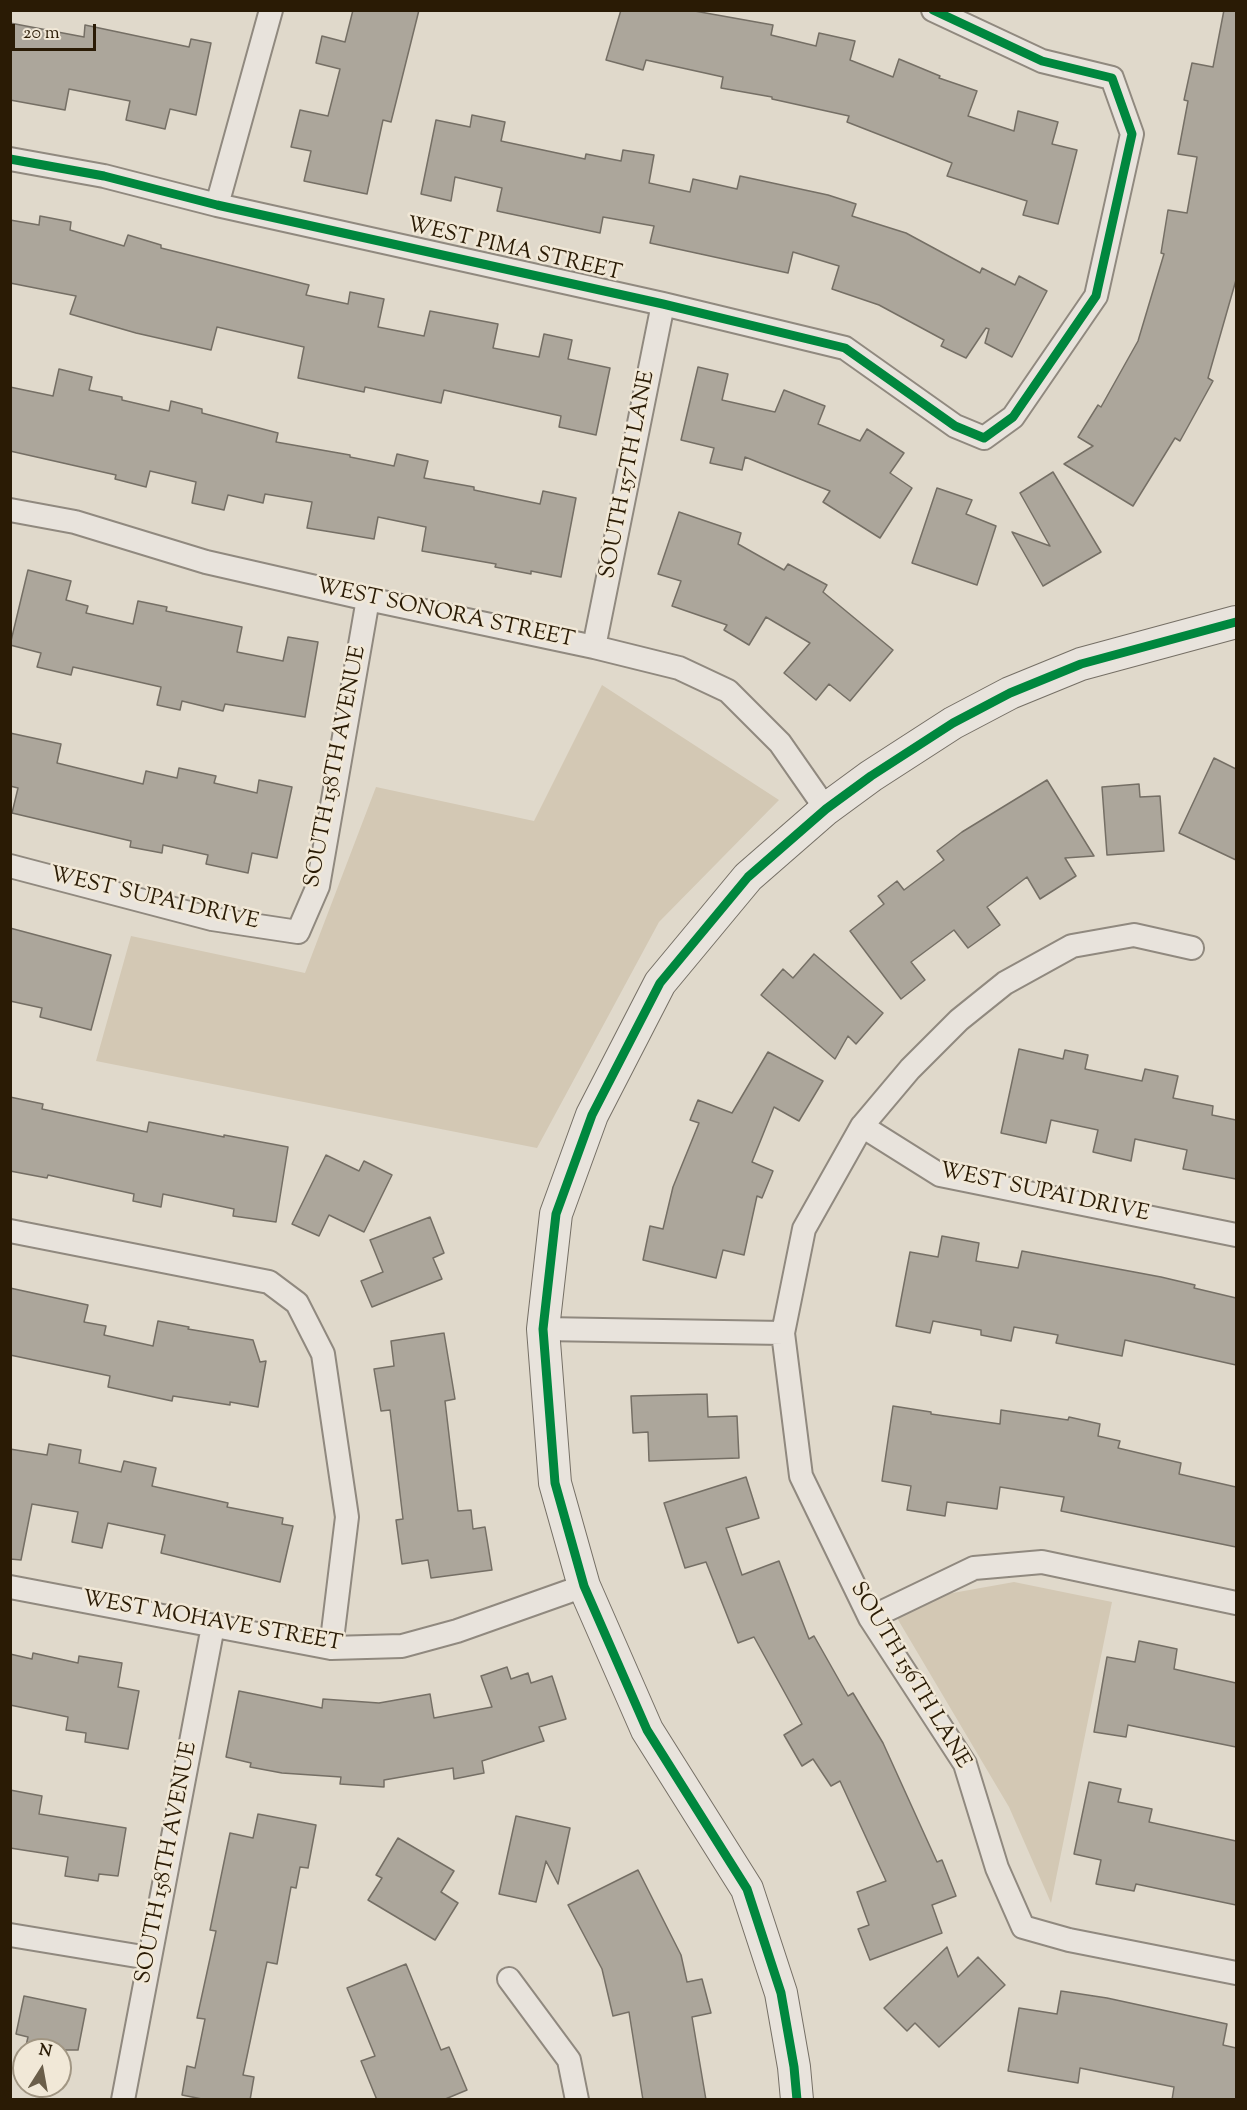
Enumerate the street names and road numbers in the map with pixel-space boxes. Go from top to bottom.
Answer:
street label: WEST PIMA STREET [404,213,624,289]
street label: SOUTH 157TH LANE [596,369,662,581]
street label: WEST SONORA STREET [313,575,577,655]
street label: SOUTH 158TH AVENUE [301,644,373,890]
street label: WEST SUPAI DRIVE [47,863,261,937]
street label: WEST SUPAI DRIVE [937,1159,1151,1229]
street label: SOUTH 156TH LANE [843,1578,975,1774]
street label: WEST MOHAVE STREET [80,1587,344,1659]
street label: SOUTH 158TH AVENUE [132,1740,204,1986]

